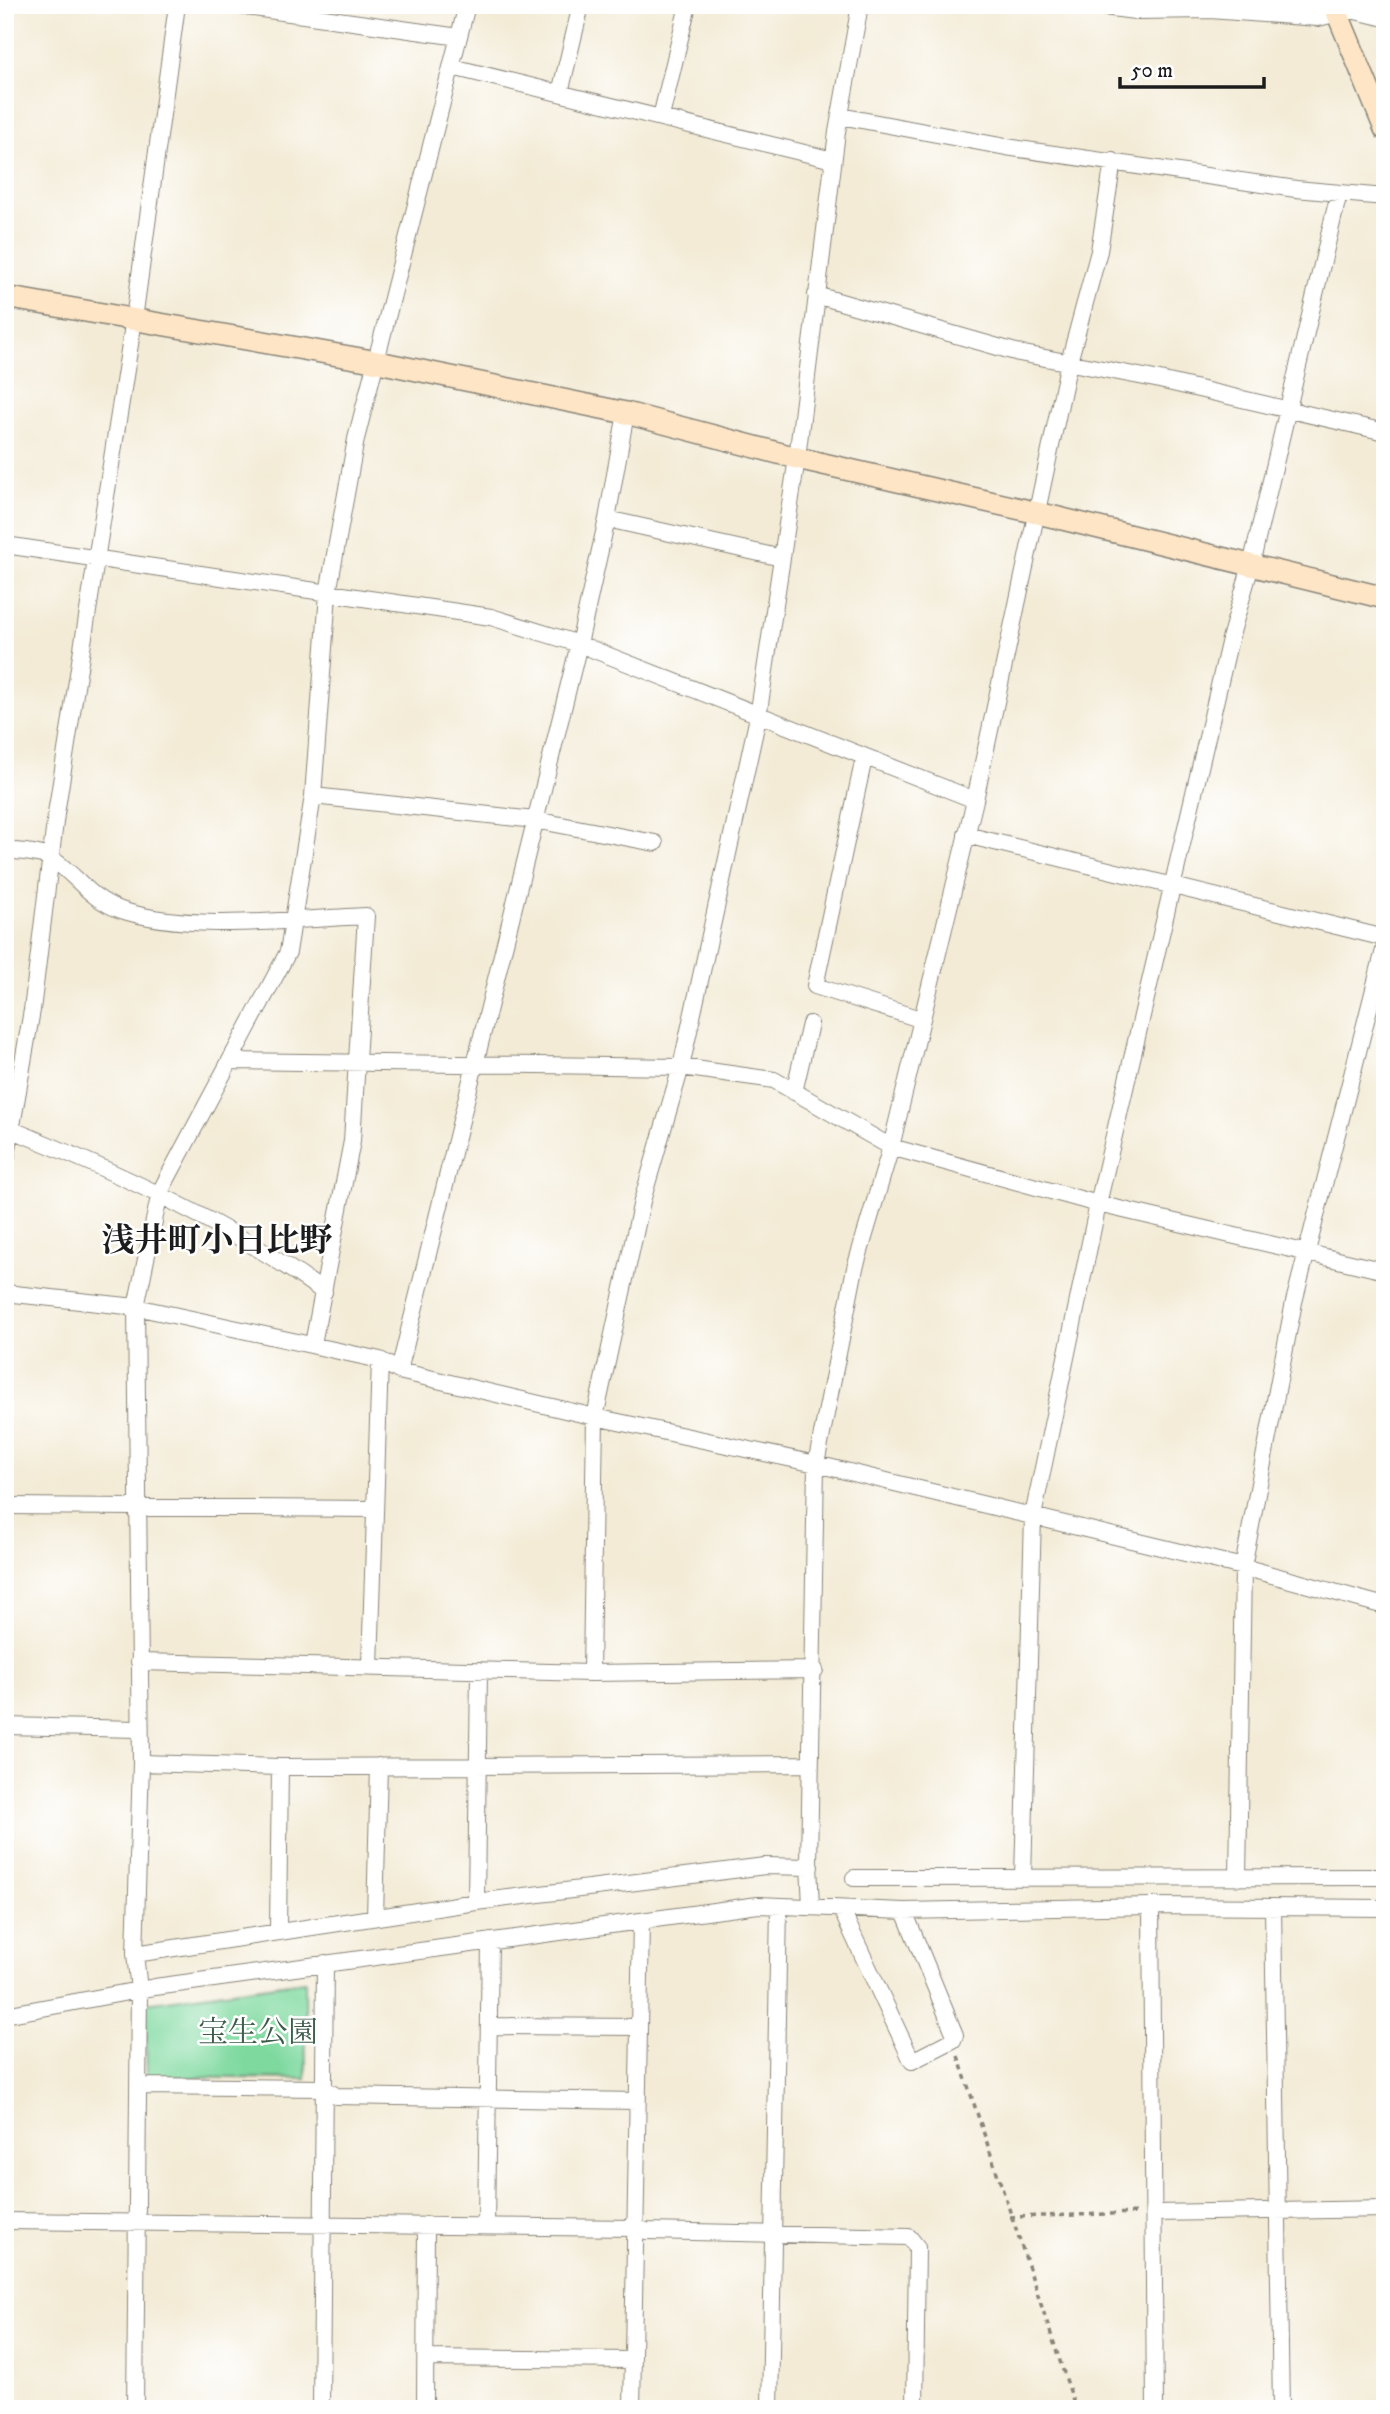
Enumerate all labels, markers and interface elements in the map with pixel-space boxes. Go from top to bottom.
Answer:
scale bar [1120,46,1264,90]
text: 50 m [1131,58,1173,84]
district label: 浅井町小日比野 [102,1221,333,1262]
park label: 宝生公園 [198,2015,318,2052]

